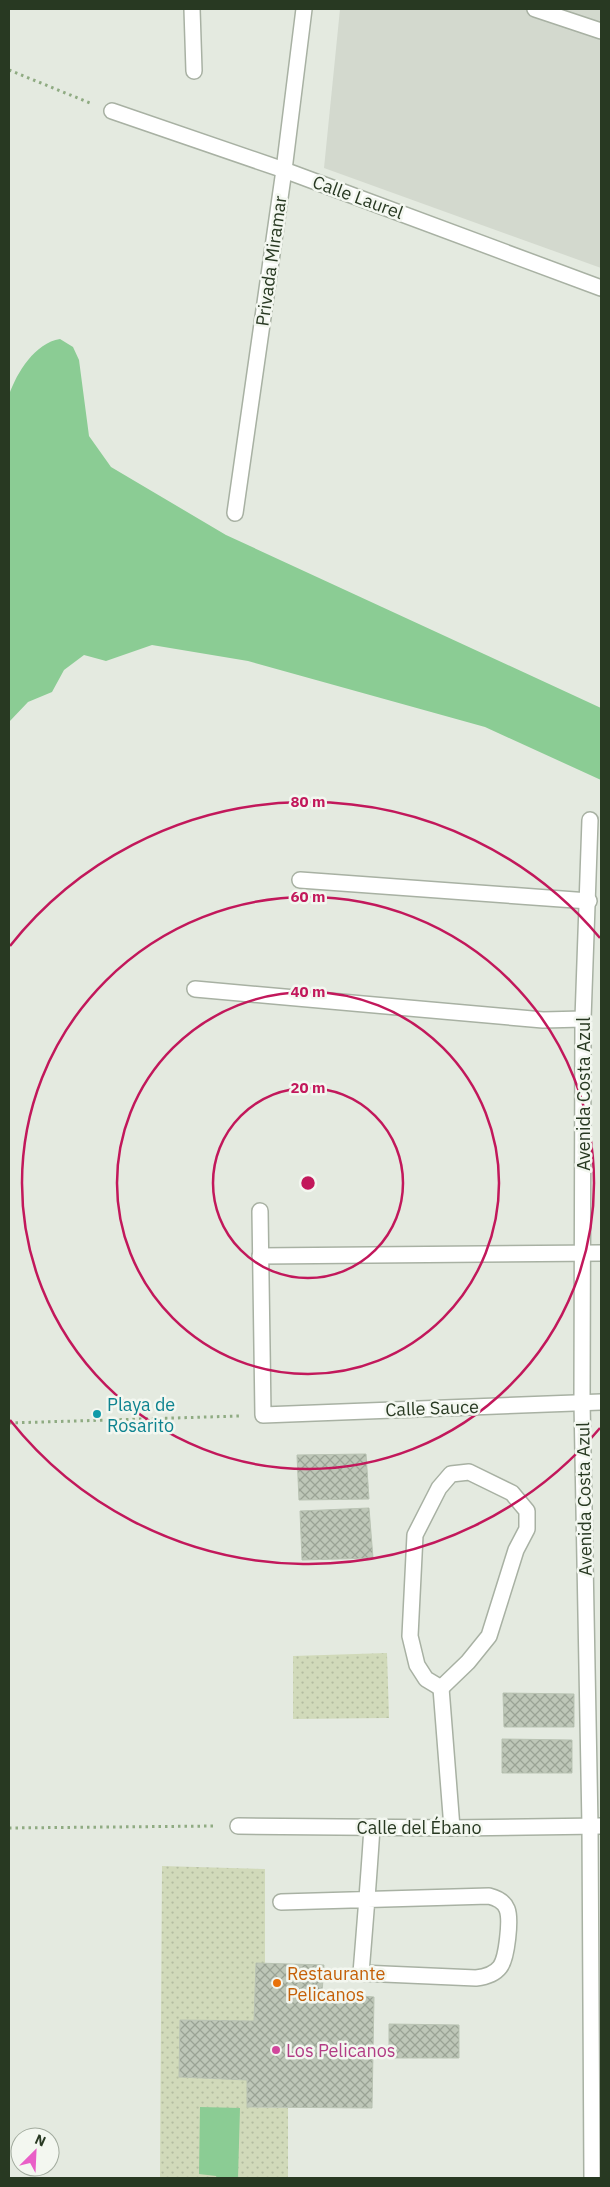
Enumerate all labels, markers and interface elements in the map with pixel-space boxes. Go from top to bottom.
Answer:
street label: Calle Laurel [310,170,407,224]
street label: Privada Miramar [250,194,292,328]
text: 80 m [291,792,325,811]
text: 60 m [291,887,325,906]
text: 40 m [291,982,325,1001]
street label: Avenida Costa Azul [572,1017,595,1171]
text: 20 m [291,1078,325,1097]
centre of rings [299,1174,317,1192]
place label: Playa de Rosarito [107,1393,175,1437]
street label: Calle Sauce [385,1395,479,1421]
marker: Playa de Rosarito [91,1408,103,1420]
street label: Avenida Costa Azul [571,1422,597,1576]
street label: Calle del Ébano [357,1816,481,1839]
place label: Restaurante Pelicanos [287,1962,386,2006]
marker: Restaurante Pelicanos [271,1977,283,1989]
place label: Los Pelicanos [286,2039,396,2062]
marker: Los Pelicanos [270,2044,282,2056]
north arrow [10,2127,60,2177]
text: N [32,2130,49,2150]

